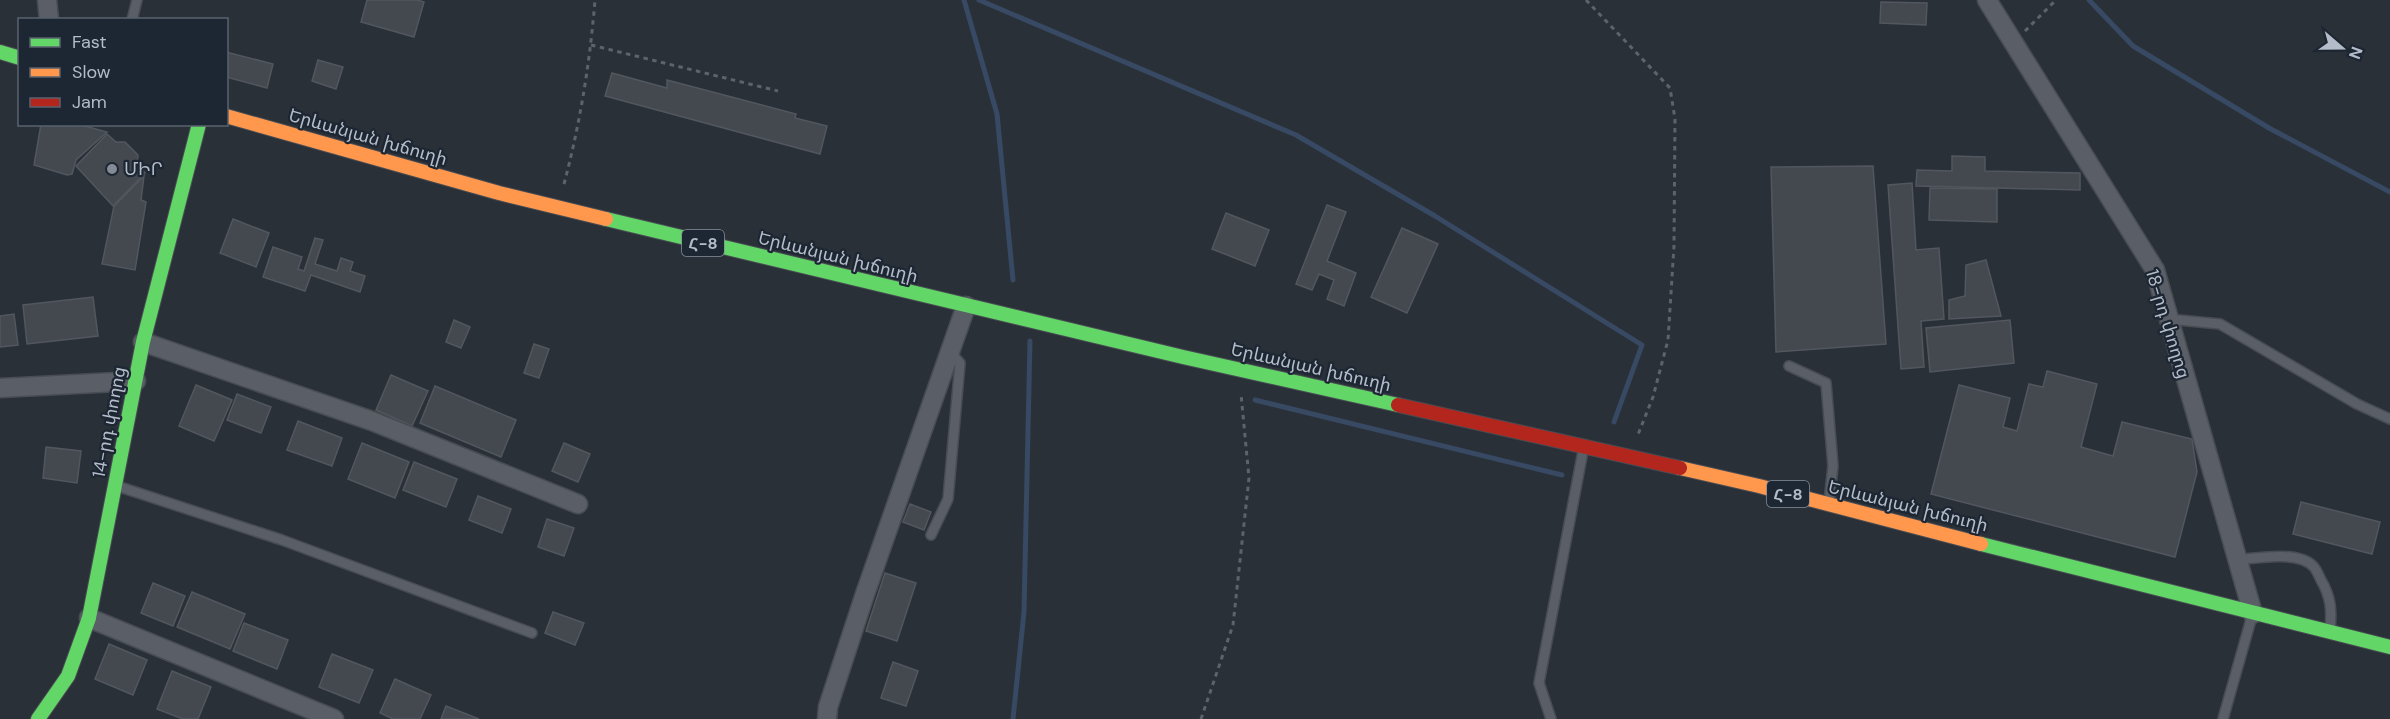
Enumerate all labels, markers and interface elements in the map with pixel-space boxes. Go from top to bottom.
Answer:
legend [18,18,228,126]
north arrow [2312,18,2372,78]
text: Fast [72,30,107,54]
text: N [2344,44,2367,62]
text: Slow [72,60,111,84]
text: Jam [72,90,107,114]
street label: Երևանյան խճուղի [286,103,450,171]
place label: ՄԻՐ [124,157,163,181]
marker: ՄԻՐ [105,162,119,176]
street label: Երևանյան խճուղի [756,226,920,288]
road number: Հ-8 [682,230,724,256]
street label: 18-րդ փողոց [2140,267,2196,381]
street label: Երևանյան խճուղի [1228,337,1394,397]
street label: 14-րդ փողոց [86,364,132,480]
street label: Երևանյան խճուղի [1826,475,1990,537]
road number: Հ-8 [1767,481,1809,507]

